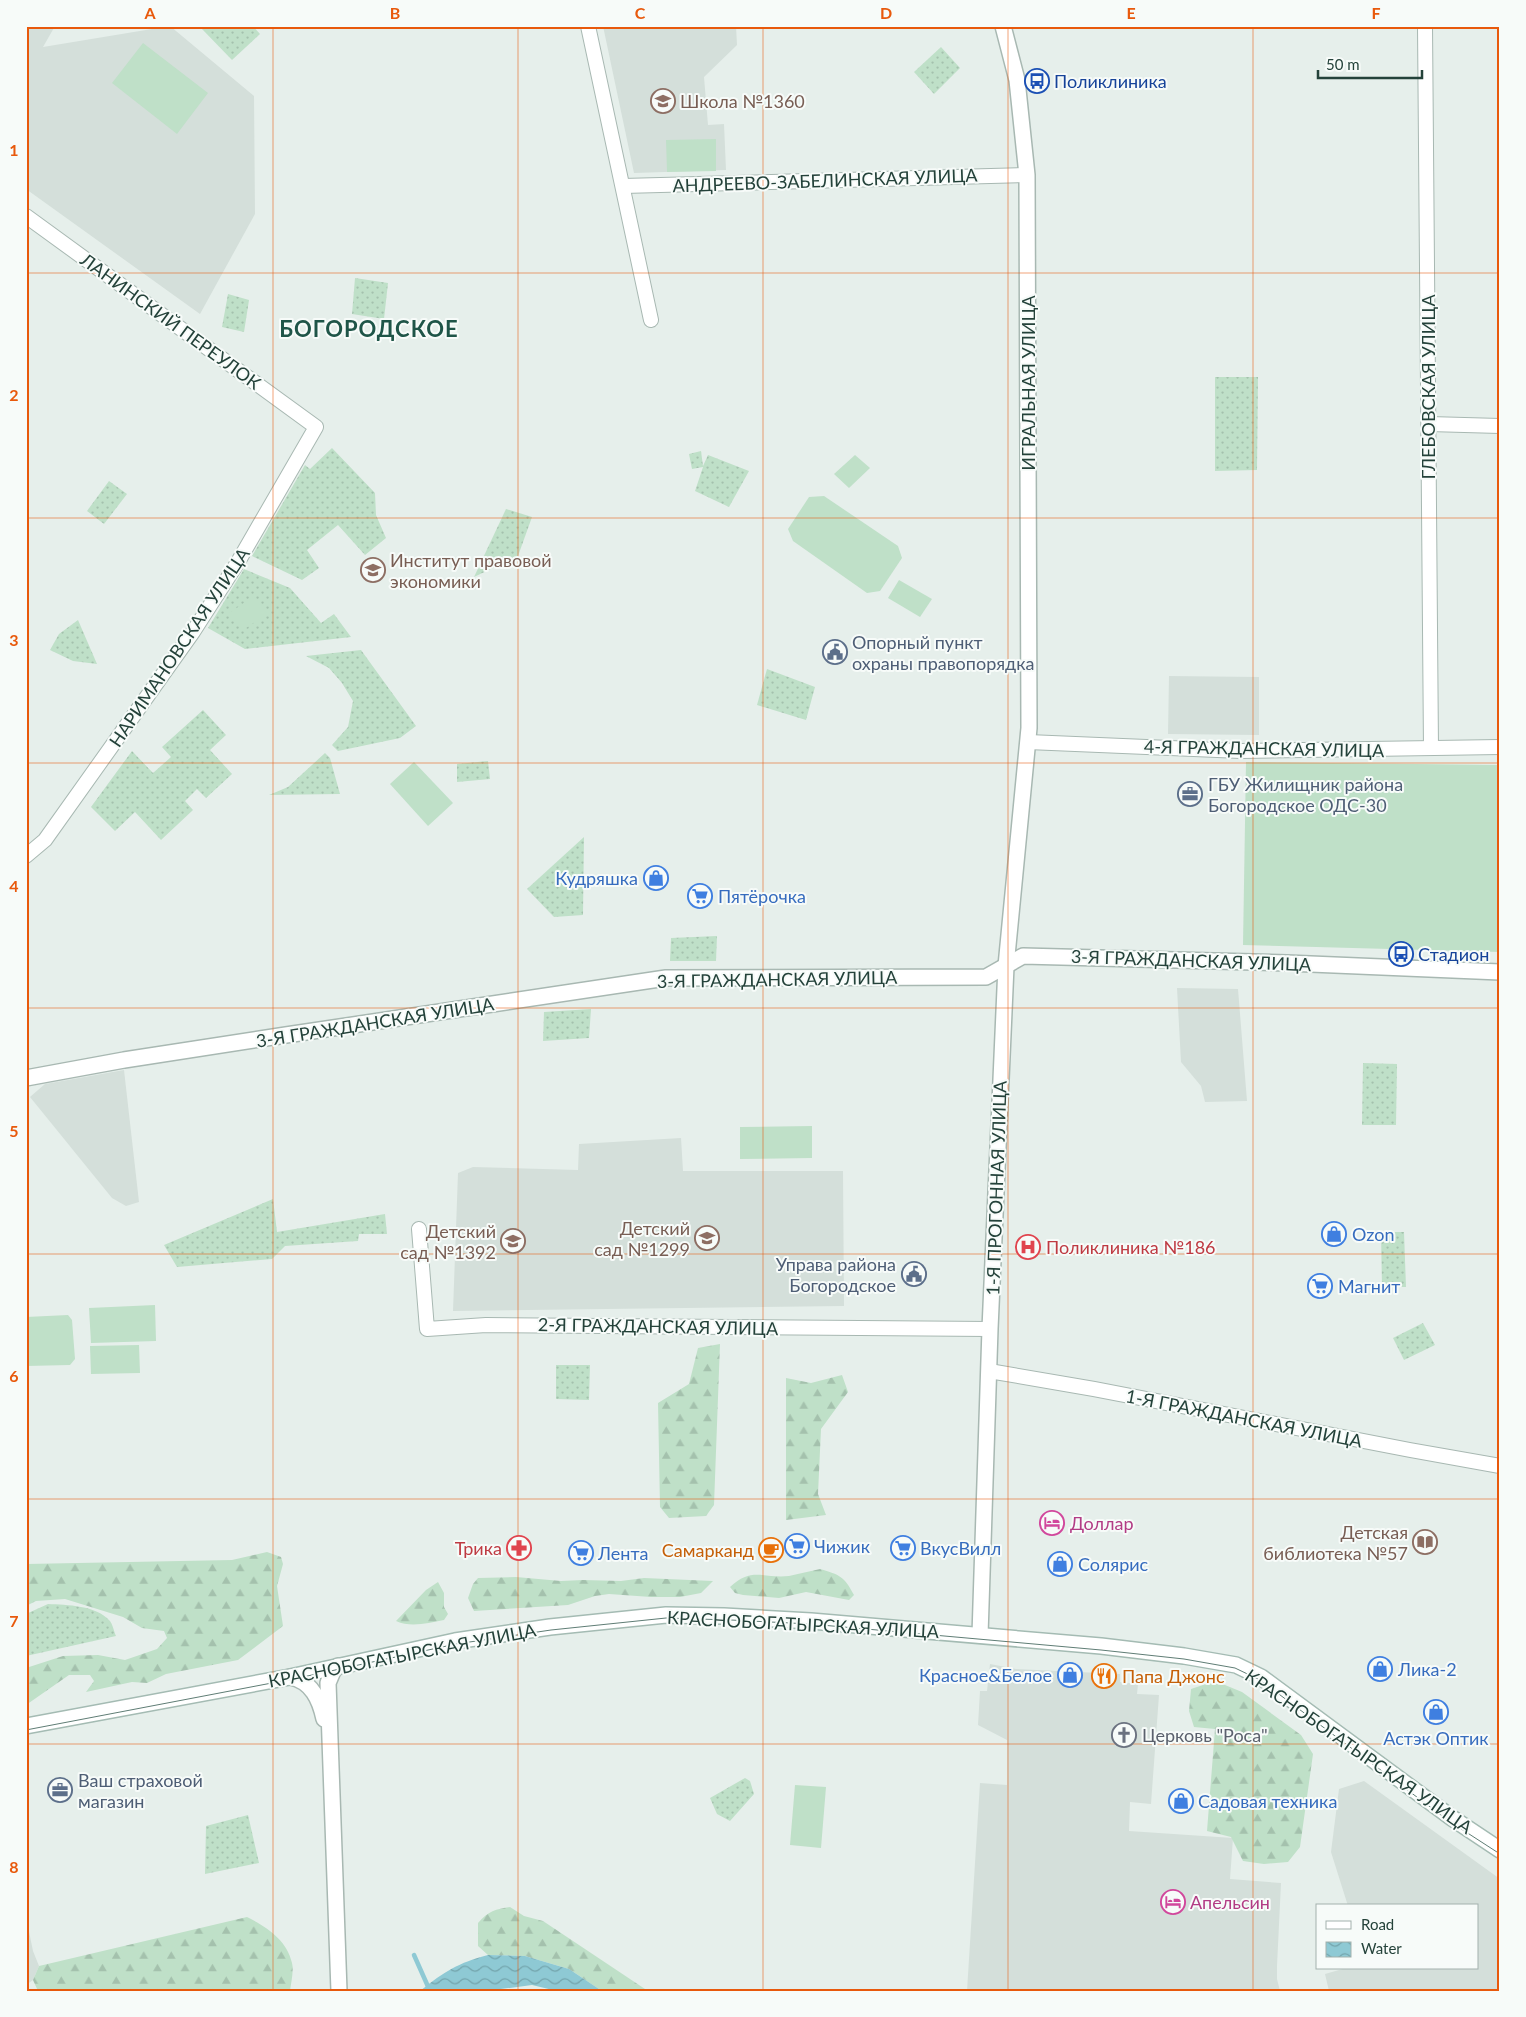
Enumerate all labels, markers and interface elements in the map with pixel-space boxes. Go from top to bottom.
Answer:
text: A [143,3,156,22]
text: B [390,3,400,22]
text: C [635,3,646,22]
text: D [880,3,892,22]
text: E [1126,3,1136,22]
text: F [1371,3,1381,22]
scale bar [1318,48,1422,80]
text: 50 m [1326,55,1360,73]
bus stop icon: Поликлиника [1024,68,1050,94]
place label: Поликлиника [1054,70,1167,92]
school or university icon: Школа №1360 [650,88,676,114]
place label: Школа №1360 [680,90,805,112]
text: 1 [9,140,19,159]
street label: АНДРЕЕВО-ЗАБЕЛИНСКАЯ УЛИЦА [672,164,979,196]
street label: ЛАНИНСКИЙ ПЕРЕУЛОК [76,248,265,394]
street label: ИГРАЛЬНАЯ УЛИЦА [1017,294,1039,471]
street label: ГЛЕБОВСКАЯ УЛИЦА [1417,294,1439,480]
district label: БОГОРОДСКОЕ [279,315,459,342]
text: 2 [9,385,19,404]
street label: НАРИМАНОВСКАЯ УЛИЦА [104,543,254,751]
place label: Институт правовой экономики [390,549,552,592]
school or university icon: Институт правовой экономики [360,557,386,583]
text: 3 [9,630,19,649]
place label: Опорный пункт охраны правопорядка [852,631,1034,674]
public building icon: Опорный пункт охраны правопорядка [822,639,848,665]
street label: 4-Я ГРАЖДАНСКАЯ УЛИЦА [1144,735,1385,761]
place label: ГБУ Жилищник района Богородское ОДС-30 [1208,773,1403,816]
office icon: ГБУ Жилищник района Богородское ОДС-30 [1177,781,1203,807]
shop icon: Кудряшка [643,865,669,891]
place label: Кудряшка [555,867,638,889]
text: 4 [9,876,19,895]
supermarket icon: Пятёрочка [687,883,713,909]
place label: Пятёрочка [718,885,806,907]
bus stop icon: Стадион [1388,941,1414,967]
place label: Стадион [1418,943,1489,965]
street label: 3-Я ГРАЖДАНСКАЯ УЛИЦА [1070,945,1312,975]
street label: 3-Я ГРАЖДАНСКАЯ УЛИЦА [657,966,898,992]
street label: 3-Я ГРАЖДАНСКАЯ УЛИЦА [255,992,496,1052]
street label: 1-Я ПРОГОННАЯ УЛИЦА [981,1079,1011,1296]
text: 5 [9,1121,19,1140]
place label: Детский сад №1299 [594,1217,690,1260]
place label: Детский сад №1392 [400,1220,496,1263]
shop icon: Ozon [1321,1221,1347,1247]
place label: Ozon [1352,1223,1394,1245]
school or university icon: Детский сад №1299 [694,1225,720,1251]
school or university icon: Детский сад №1392 [500,1228,526,1254]
hospital icon: Поликлиника №186 [1015,1234,1041,1260]
place label: Поликлиника №186 [1046,1236,1216,1258]
place label: Управа района Богородское [776,1253,896,1296]
public building icon: Управа района Богородское [901,1261,927,1287]
supermarket icon: Магнит [1307,1273,1333,1299]
place label: Магнит [1338,1275,1400,1297]
street label: 2-Я ГРАЖДАНСКАЯ УЛИЦА [538,1313,779,1339]
text: 6 [9,1366,19,1385]
street label: 1-Я ГРАЖДАНСКАЯ УЛИЦА [1124,1384,1365,1452]
hotel icon: Доллар [1039,1510,1065,1536]
place label: Доллар [1070,1512,1134,1534]
place label: Детская библиотека №57 [1263,1521,1408,1564]
library icon: Детская библиотека №57 [1412,1529,1438,1555]
supermarket icon: Чижик [784,1533,810,1559]
pharmacy icon: Трика [506,1535,532,1561]
place label: Чижик [814,1535,871,1557]
supermarket icon: ВкусВилл [890,1535,916,1561]
place label: Трика [455,1537,502,1559]
cafe icon: Самарканд [758,1537,784,1563]
place label: ВкусВилл [920,1537,1001,1559]
place label: Самарканд [662,1539,754,1561]
supermarket icon: Лента [568,1540,594,1566]
place label: Лента [597,1542,648,1564]
shop icon: Солярис [1047,1551,1073,1577]
place label: Солярис [1078,1553,1149,1575]
street label: КРАСНОБОГАТЫРСКАЯ УЛИЦА [667,1606,940,1642]
text: 7 [9,1611,19,1630]
street label: КРАСНОБОГАТЫРСКАЯ УЛИЦА [266,1618,539,1692]
shop icon: Лика-2 [1367,1656,1393,1682]
place label: Лика-2 [1397,1658,1457,1680]
shop icon: Красное&Белое [1057,1662,1083,1688]
restaurant icon: Папа Джонс [1091,1663,1117,1689]
place label: Красное&Белое [919,1664,1052,1686]
street label: КРАСНОБОГАТЫРСКАЯ УЛИЦА [1241,1664,1477,1839]
place label: Папа Джонс [1122,1665,1225,1687]
shop icon: Астэк Оптик [1423,1699,1449,1725]
church icon: Церковь "Роса" [1111,1722,1137,1748]
place label: Церковь "Роса" [1142,1724,1268,1746]
place label: Астэк Оптик [1383,1727,1489,1749]
place label: Ваш страховой магазин [78,1769,203,1812]
office icon: Ваш страховой магазин [47,1777,73,1803]
shop icon: Садовая техника [1168,1788,1194,1814]
place label: Садовая техника [1198,1790,1337,1812]
text: 8 [9,1857,19,1876]
hotel icon: Апельсин [1160,1889,1186,1915]
place label: Апельсин [1190,1891,1270,1913]
legend [1316,1904,1478,1970]
text: Road [1361,1915,1394,1933]
text: Water [1361,1939,1402,1957]

